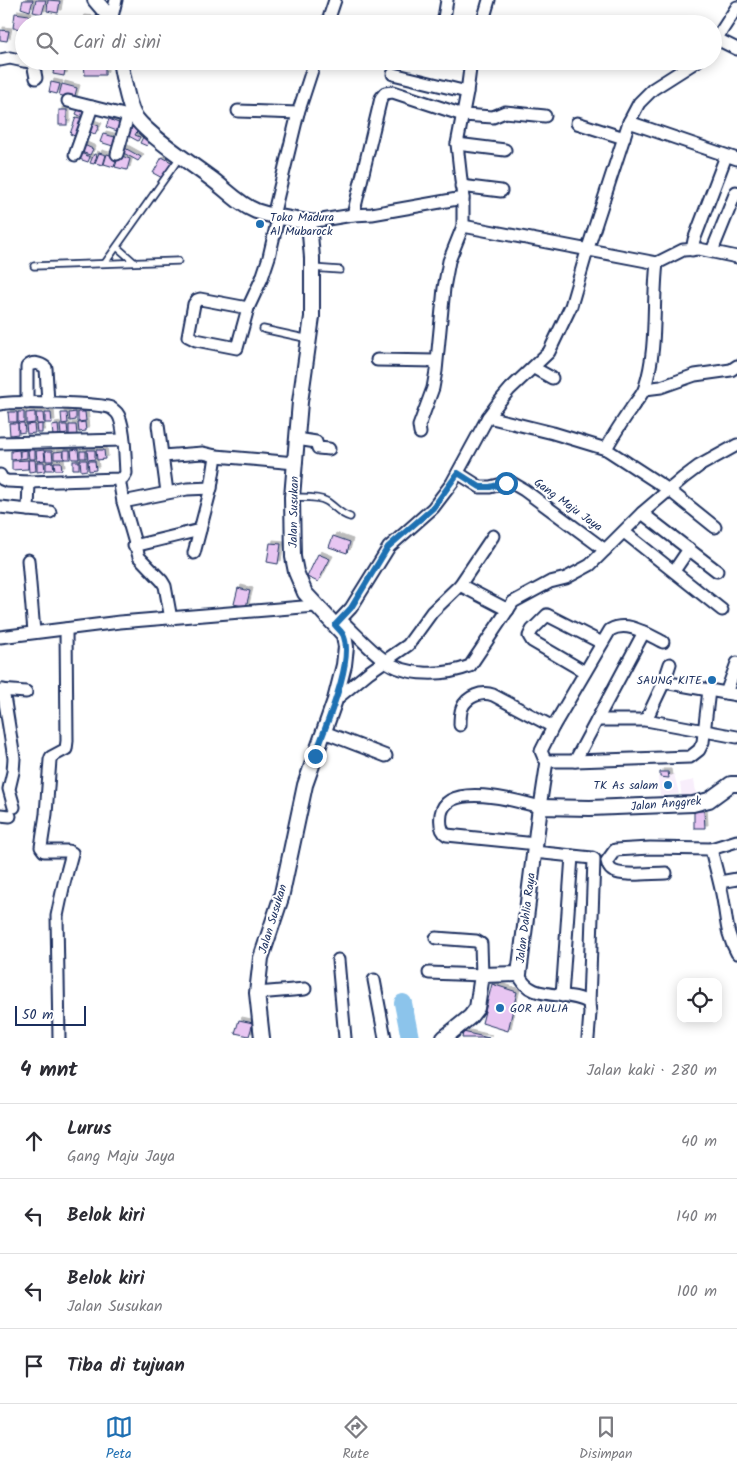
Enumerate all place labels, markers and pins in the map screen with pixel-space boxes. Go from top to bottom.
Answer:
place label: Toko Madura Al Mubarock [270,208,335,241]
marker: Toko Madura Al Mubarock [254,218,266,230]
place label: SAUNG KITE [637,671,703,690]
marker: SAUNG KITE [706,674,718,686]
place label: TK As salam [594,776,658,795]
marker: TK As salam [662,779,674,791]
place label: GOR AULIA [510,999,569,1018]
marker: GOR AULIA [494,1002,506,1014]

